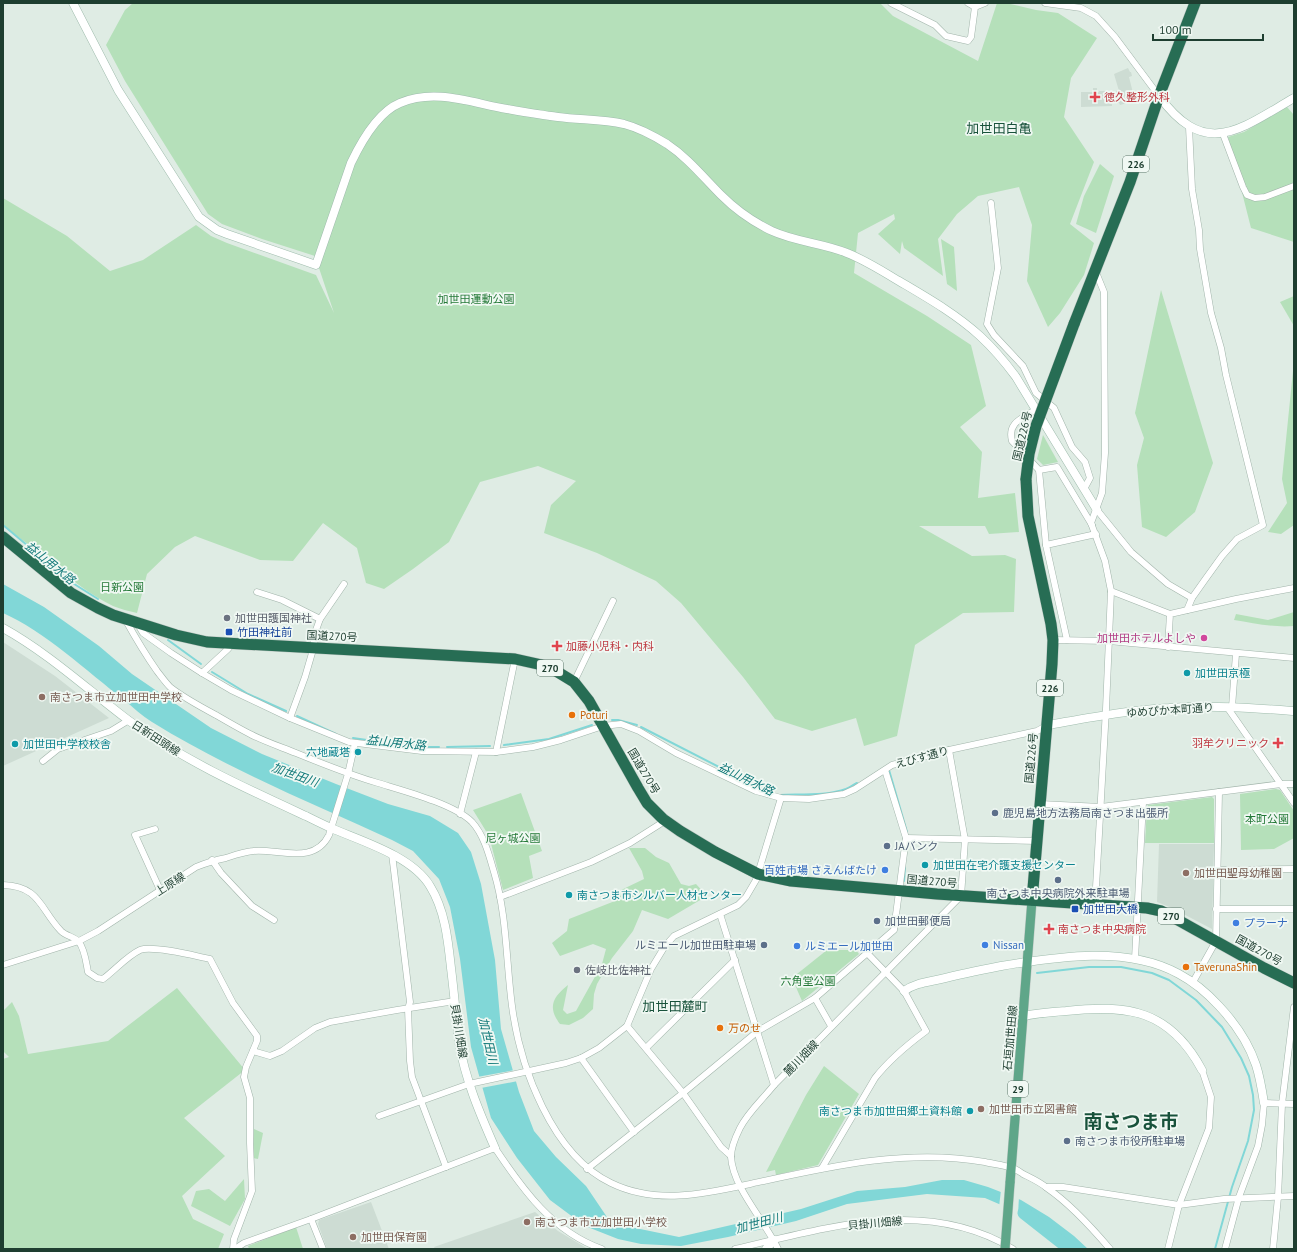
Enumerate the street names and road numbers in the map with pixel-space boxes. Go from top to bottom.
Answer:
road number: 226 [1123,156,1149,172]
street label: 国道226号 [1009,410,1035,462]
street label: 国道270号 [306,628,358,644]
road number: 270 [537,660,563,676]
road number: 226 [1037,680,1063,696]
street label: ゆめぴか本町通り [1126,700,1214,720]
street label: 日新田頭線 [129,717,183,759]
street label: 国道226号 [1022,732,1040,784]
street label: えびす通り [894,743,950,771]
street label: 国道270号 [625,746,663,796]
street label: 上原線 [152,869,188,899]
street label: 国道270号 [906,872,958,890]
road number: 270 [1158,908,1184,924]
street label: 国道270号 [1233,932,1285,968]
street label: 貝掛川畑線 [448,1003,470,1059]
street label: 石垣加世田線 [1000,1005,1020,1071]
street label: 麓川畑線 [781,1037,821,1079]
road number: 29 [1008,1081,1028,1097]
street label: 貝掛川畑線 [847,1214,903,1232]

